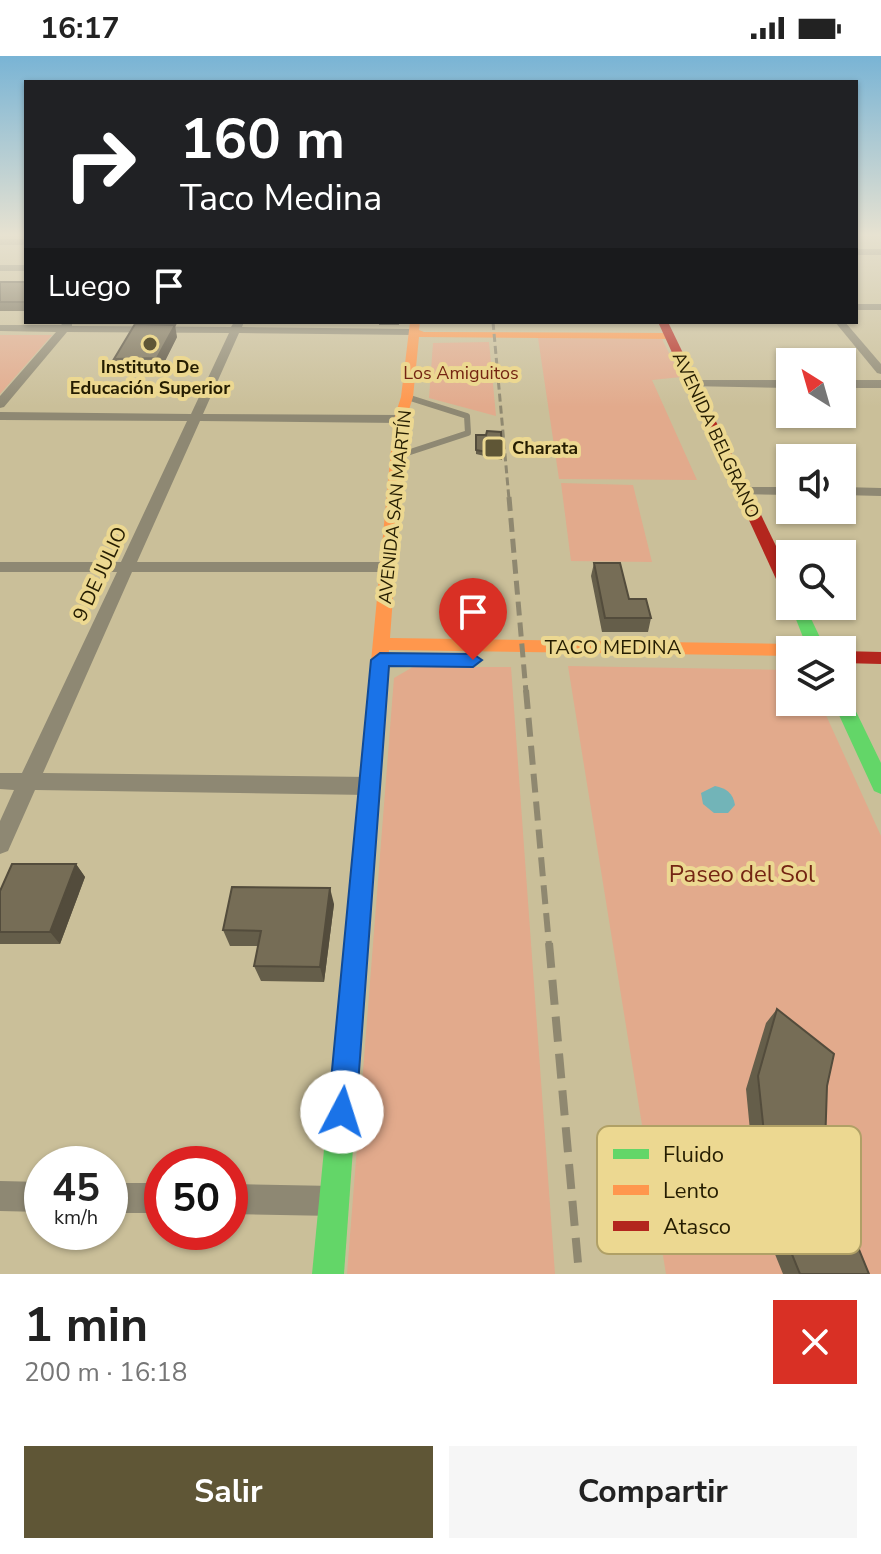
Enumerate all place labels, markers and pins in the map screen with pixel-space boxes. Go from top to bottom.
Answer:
marker: Instituto De Educación Superior [141,335,159,353]
place label: Instituto De Educación Superior [70,355,230,400]
place label: Charata [512,436,578,460]
marker: Charata [483,437,505,459]
pin [439,578,507,660]

